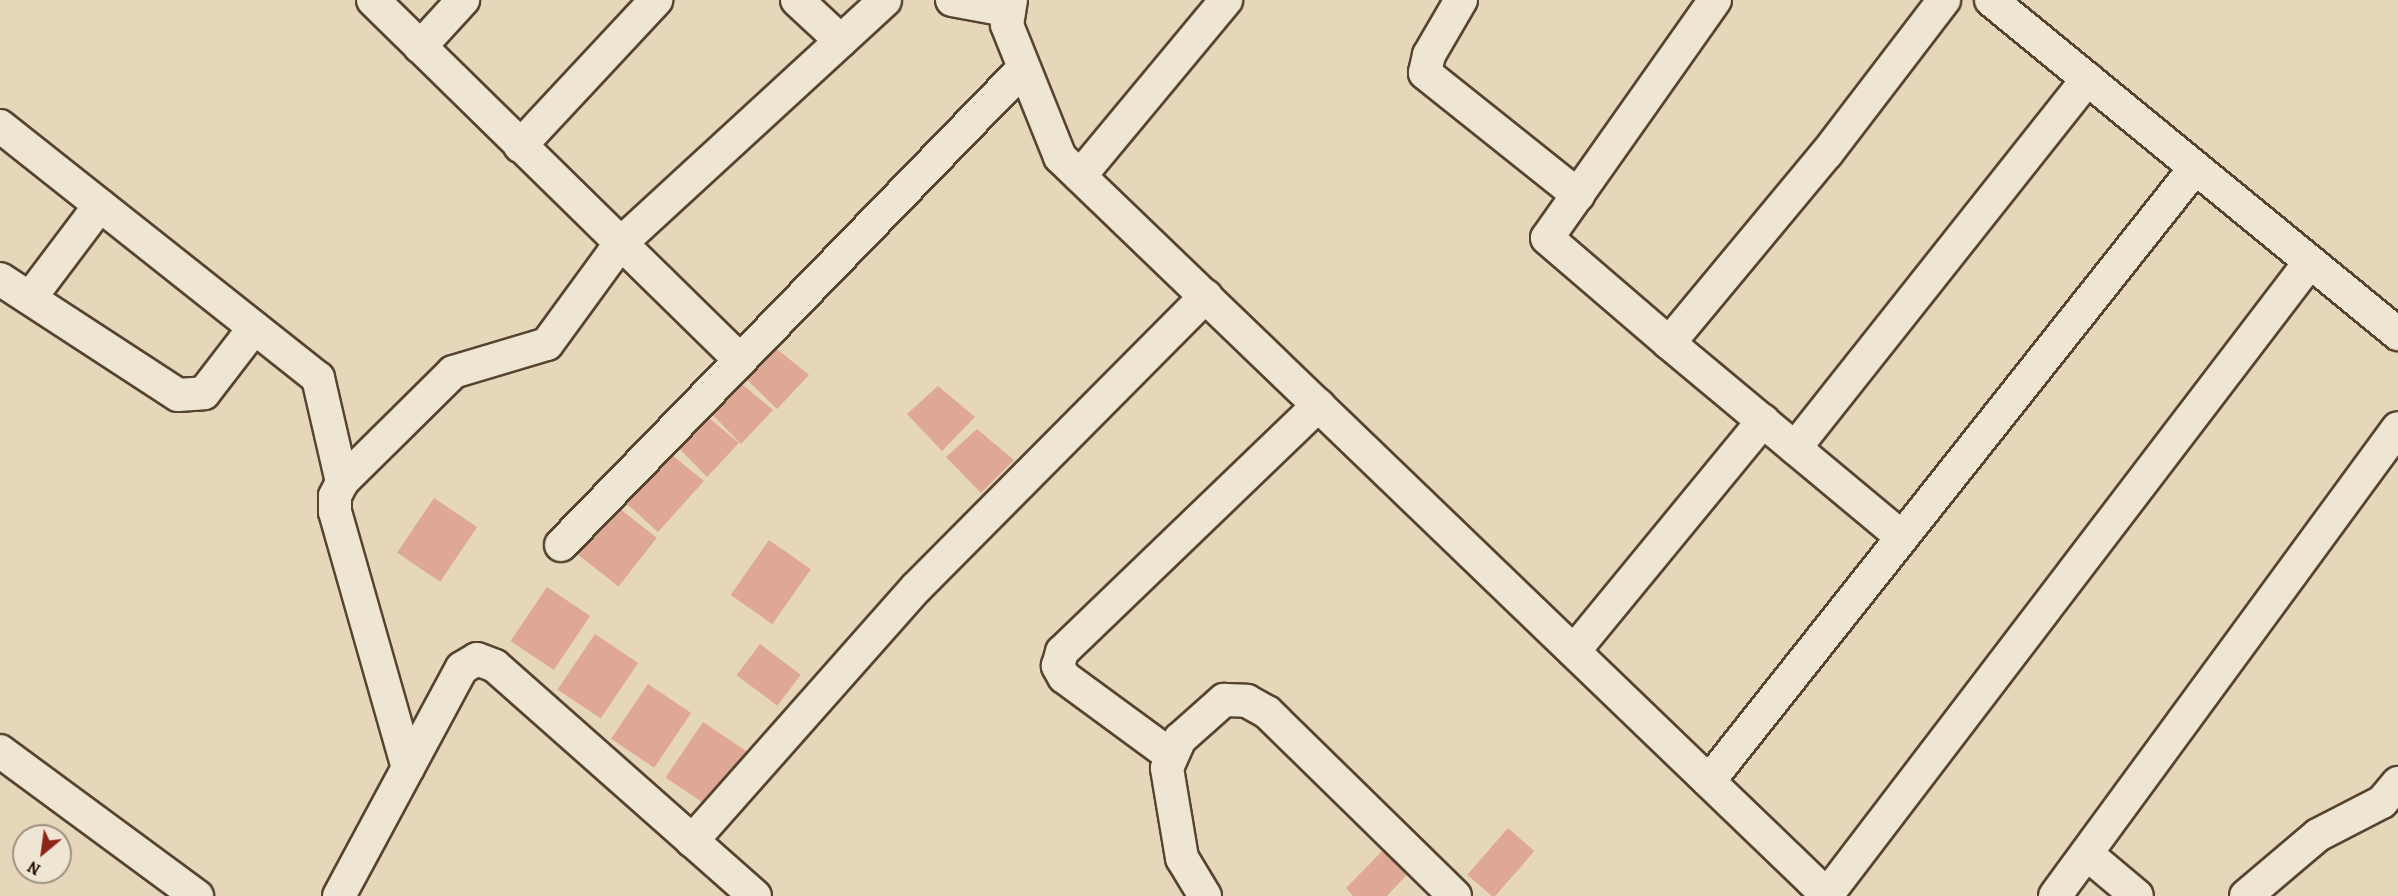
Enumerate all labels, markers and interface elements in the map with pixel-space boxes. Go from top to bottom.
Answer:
north arrow [12,824,72,884]
text: N [24,856,45,880]

